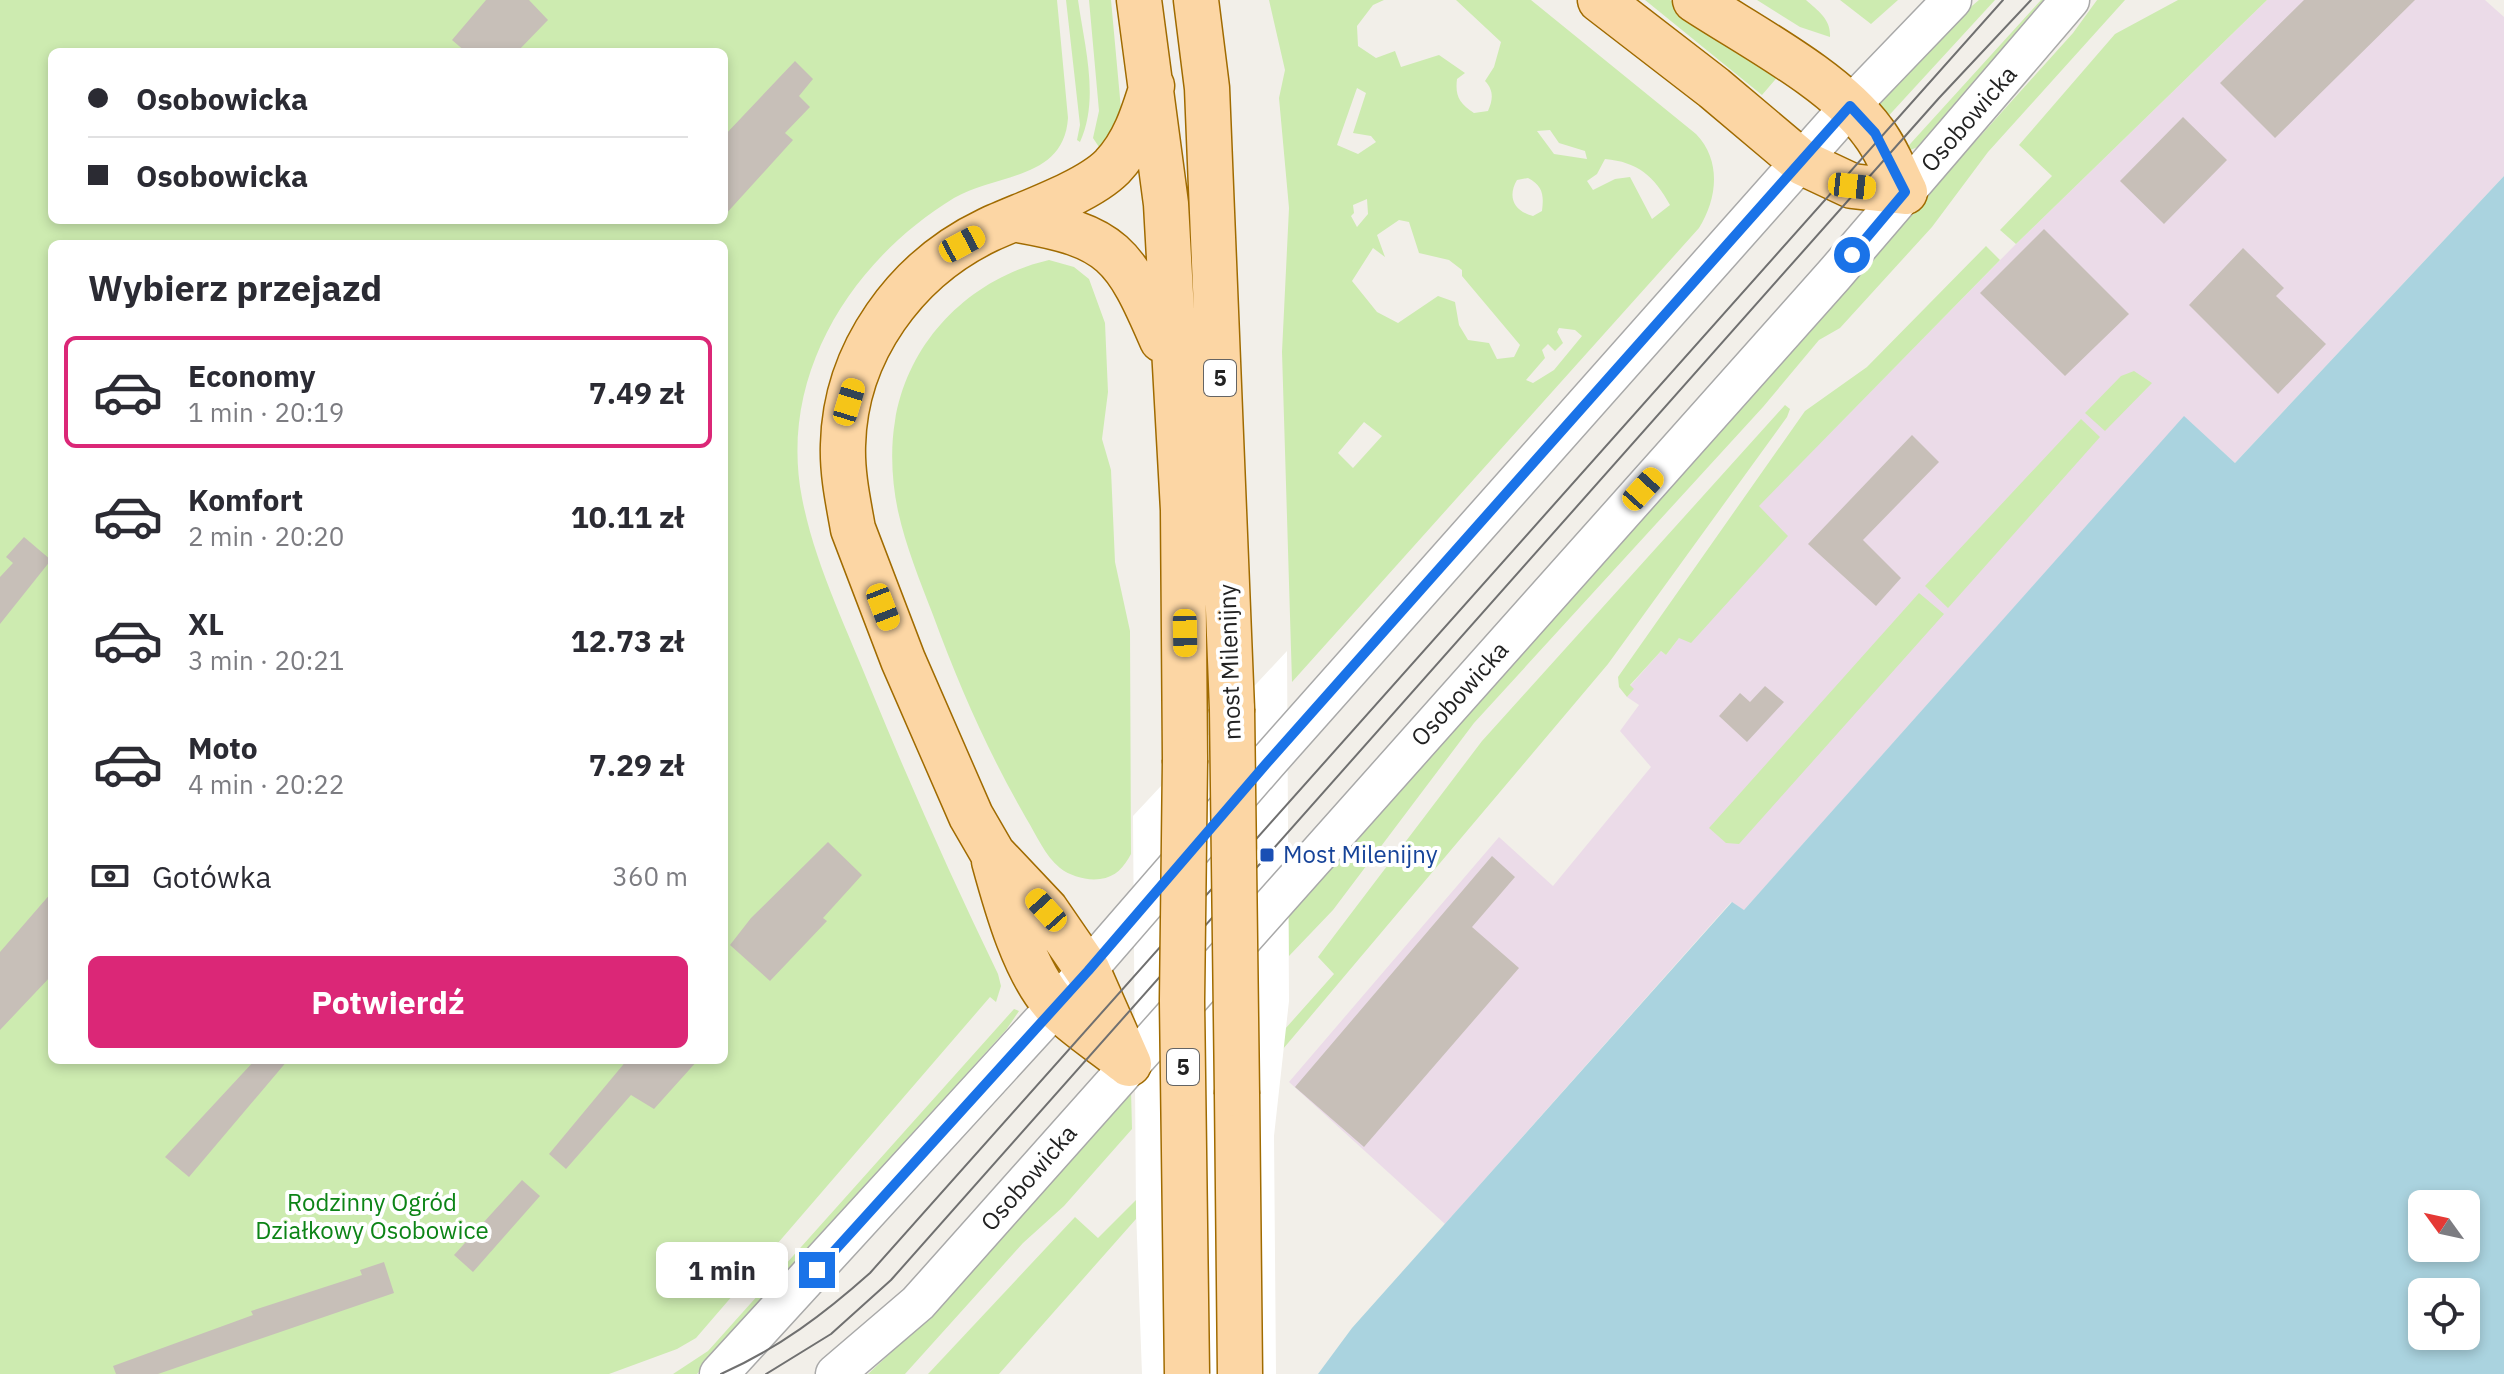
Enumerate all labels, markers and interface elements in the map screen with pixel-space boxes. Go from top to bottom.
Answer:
street label: Osobowicka [1913,58,2023,178]
text: Osobowicka [136,79,308,118]
text: Osobowicka [136,156,308,195]
car [1827,172,1877,200]
car [935,222,989,266]
route start [1834,237,1870,273]
text: Wybierz przejazd [88,264,382,311]
icon: car [92,356,164,428]
text: Economy [188,356,316,395]
road number: 5 [1204,360,1236,396]
text: 7.49 zł [589,373,684,412]
car [831,376,867,428]
text: 1 min · 20:19 [188,395,344,429]
car [1618,463,1668,515]
icon: car [92,480,164,552]
text: Komfort [188,480,303,519]
text: 10.11 zł [571,497,684,536]
text: 2 min · 20:20 [188,519,344,553]
car [863,580,903,634]
street label: most Milenijny [1210,583,1248,741]
icon: car [92,604,164,676]
text: XL [188,604,224,643]
car [1173,609,1197,657]
text: 12.73 zł [571,621,684,660]
street label: Osobowicka [1403,634,1515,753]
text: 3 min · 20:21 [188,643,344,677]
icon: car [92,728,164,800]
text: Moto [188,728,258,767]
text: 7.29 zł [589,745,684,784]
text: 4 min · 20:22 [188,767,344,801]
place label: Most Milenijny [1283,838,1438,870]
marker: Most Milenijny [1258,846,1276,864]
icon: cash [88,854,132,898]
text: Gotówka [152,857,271,896]
text: 360 m [612,859,688,893]
car [1021,884,1071,936]
button: Potwierdź [88,956,688,1048]
road number: 5 [1167,1049,1199,1085]
street label: Osobowicka [973,1117,1083,1237]
park label: Rodzinny Ogród Działkowy Osobowice [255,1186,489,1246]
north arrow [2408,1190,2480,1262]
map controls [2408,1190,2480,1350]
callout: 1 min [657,1242,789,1298]
route end [799,1252,835,1288]
text: 1 min [688,1253,756,1287]
button: locate [2408,1278,2480,1350]

